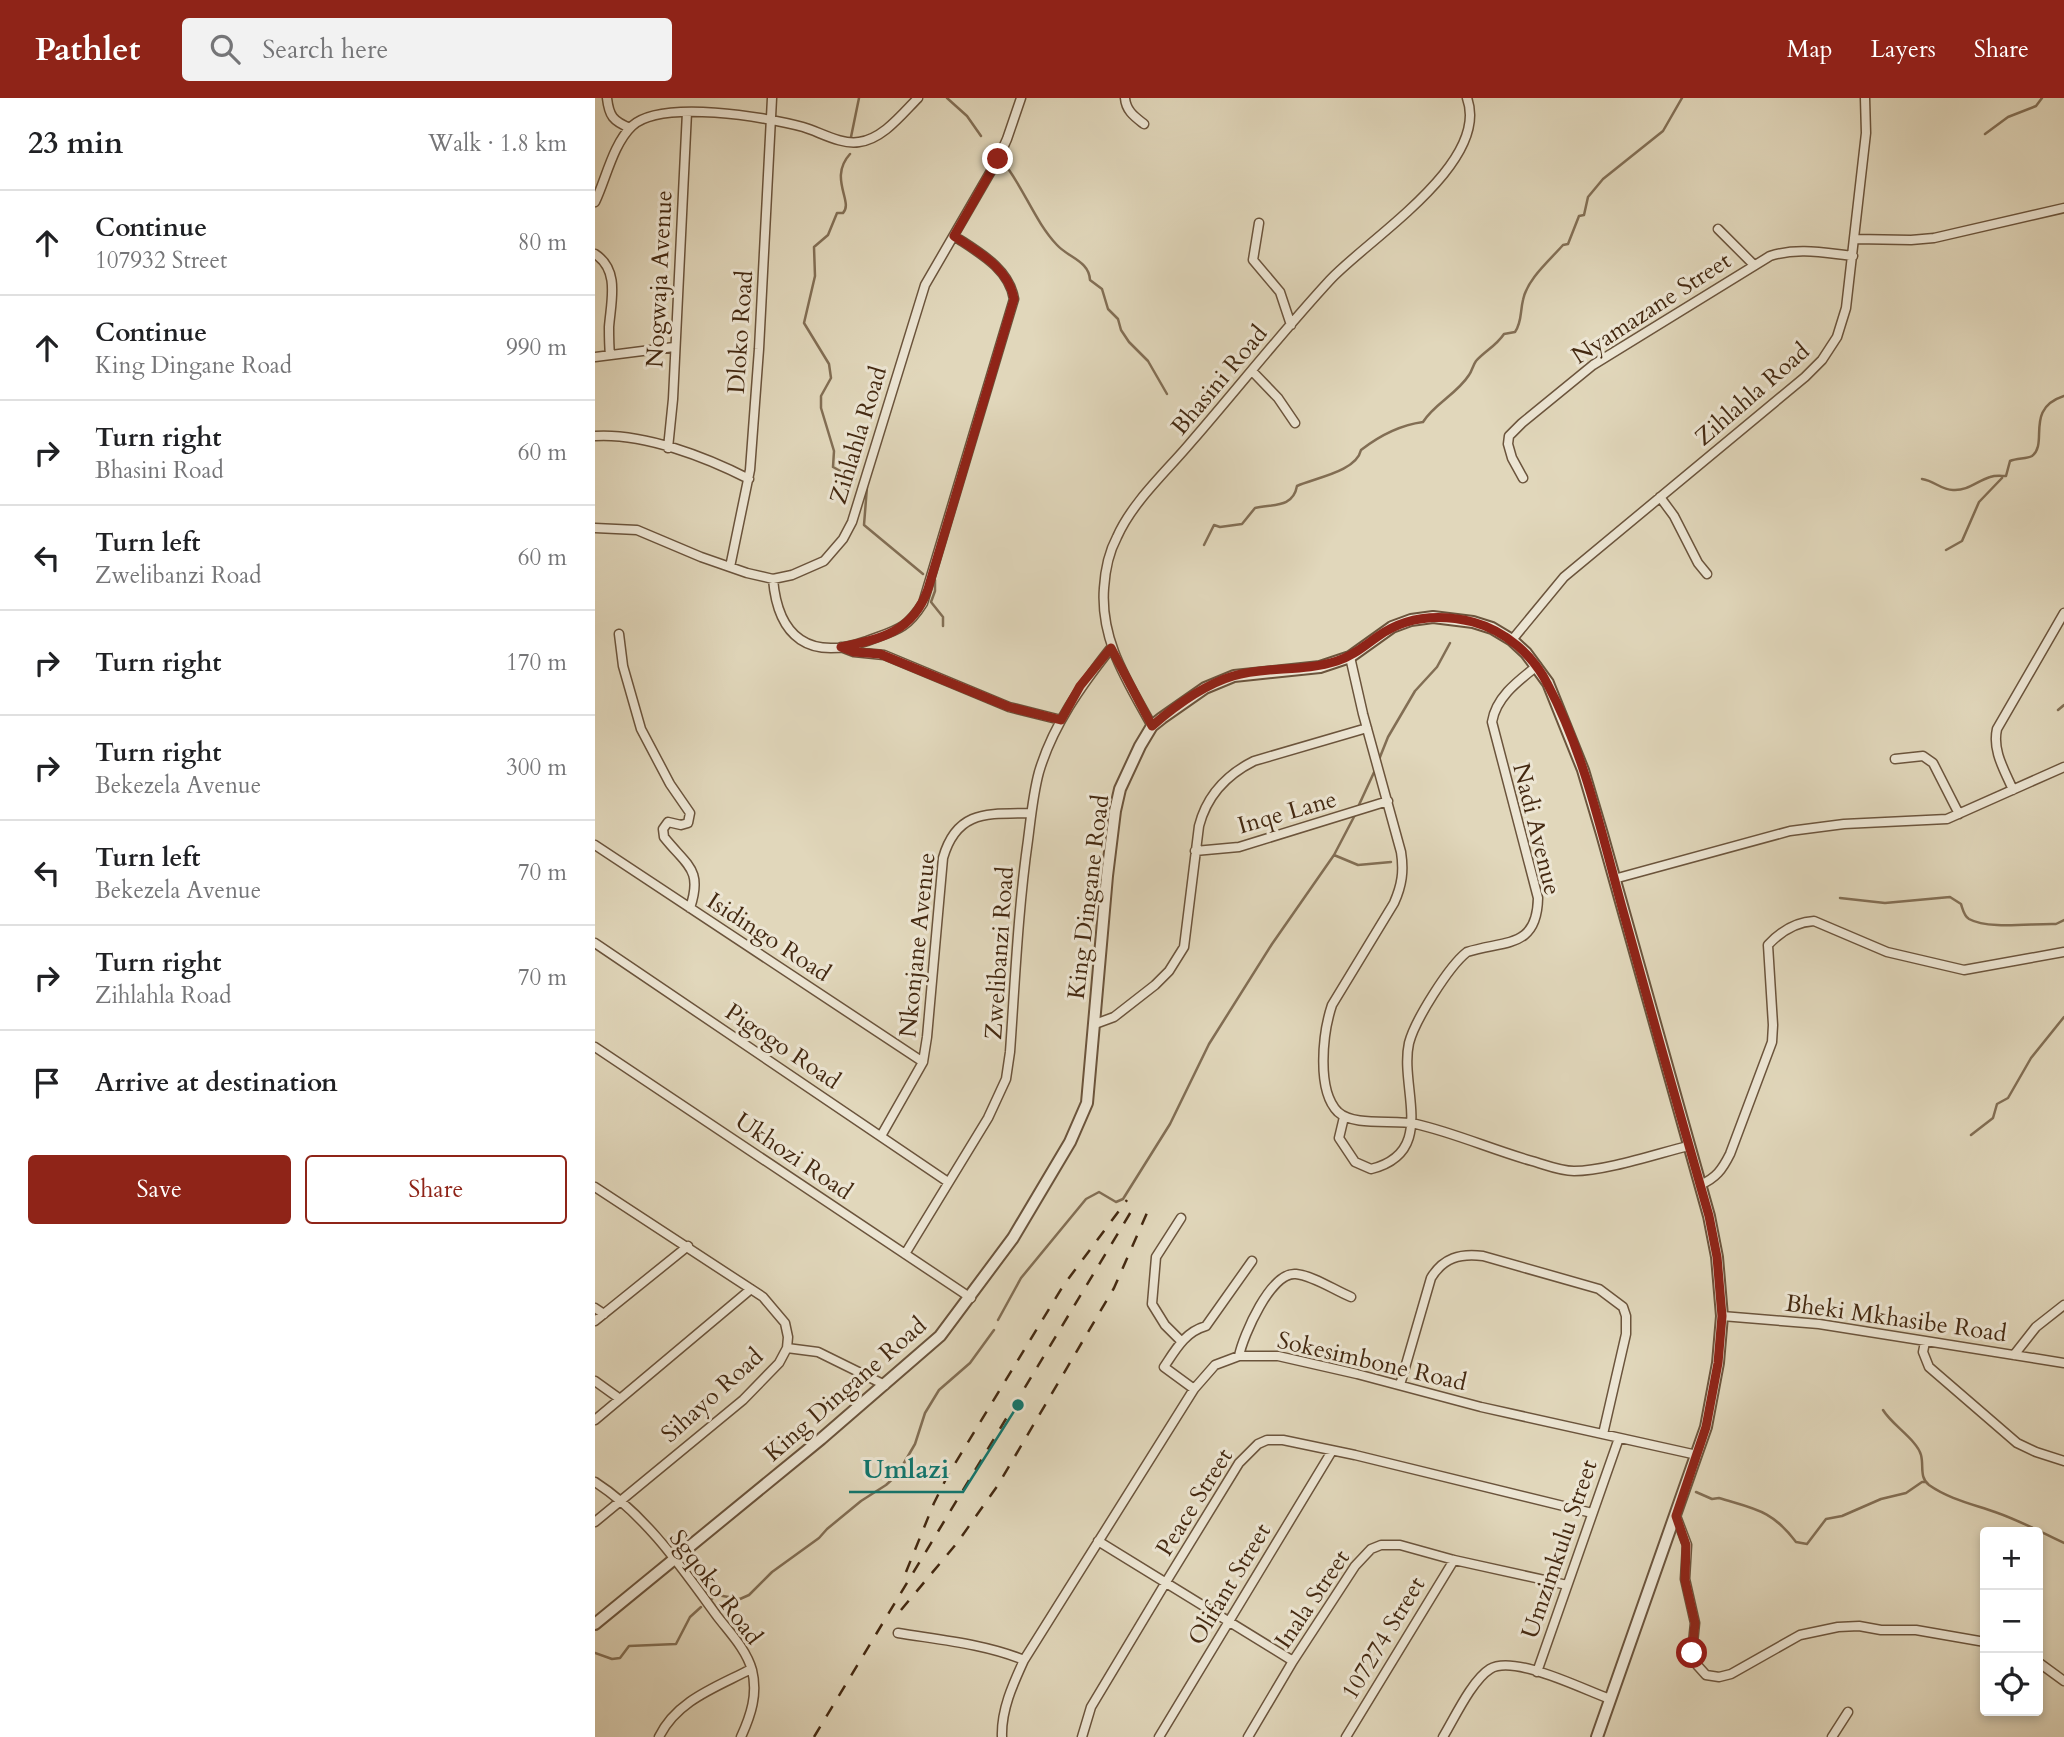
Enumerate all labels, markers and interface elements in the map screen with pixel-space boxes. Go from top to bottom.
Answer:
search box [182,18,672,81]
text: Pathlet [35,27,140,72]
icon: search [206,30,244,68]
text: Search here [262,32,388,67]
text: Map [1787,33,1833,66]
text: Layers [1871,33,1936,66]
text: Share [1974,33,2029,66]
text: 23 min [28,123,123,164]
text: Walk · 1.8 km [428,128,567,159]
route end [982,143,1013,174]
street label: Nogwaja Avenue [638,189,681,369]
text: Continue [95,210,207,245]
icon: ahead [28,224,66,262]
text: 80 m [518,227,567,258]
street label: Nyamazane Street [1565,244,1738,372]
text: 107932 Street [95,245,227,276]
street label: Dloko Road [720,269,761,395]
text: Continue [95,315,207,350]
street label: Bhasini Road [1164,318,1275,442]
icon: ahead [28,329,66,367]
text: 990 m [506,332,567,363]
street label: Zihlahla Road [1688,335,1817,454]
text: King Dingane Road [95,350,292,381]
street label: Zihlahla Road [822,362,895,508]
text: Turn right [95,420,222,455]
icon: right [28,434,66,472]
text: 60 m [518,437,567,468]
text: Bhasini Road [95,455,224,486]
text: Turn left [95,525,200,560]
icon: left [28,539,66,577]
text: 60 m [518,542,567,573]
text: Zwelibanzi Road [95,560,261,591]
icon: right [28,644,66,682]
text: Turn right [95,645,222,680]
text: 170 m [506,647,567,678]
text: Turn right [95,735,222,770]
icon: right [28,749,66,787]
text: 300 m [506,752,567,783]
street label: Nadi Avenue [1504,760,1569,898]
text: Bekezela Avenue [95,770,261,801]
street label: Inqe Lane [1234,783,1340,842]
street label: King Dingane Road [1060,793,1117,1001]
text: Turn left [95,840,200,875]
street label: Nkonjane Avenue [891,851,944,1039]
icon: left [28,854,66,892]
text: 70 m [518,857,567,888]
street label: Zwelibanzi Road [977,865,1022,1041]
text: Bekezela Avenue [95,875,261,906]
street label: Isidingo Road [700,885,837,990]
text: Turn right [95,945,222,980]
icon: right [28,959,66,997]
text: 70 m [518,962,567,993]
text: Zihlahla Road [95,980,231,1011]
street label: Pigogo Road [718,996,847,1097]
icon: arrive [28,1064,66,1102]
text: Arrive at destination [95,1065,338,1100]
street label: Ukhozi Road [728,1105,859,1208]
button: Save [28,1155,291,1224]
button: Share [305,1155,567,1224]
street label: Bheki Mkhasibe Road [1783,1287,2009,1350]
street label: King Dingane Road [757,1309,934,1469]
street label: Sokesimbone Road [1274,1324,1470,1399]
street label: Sihayo Road [654,1340,771,1450]
street label: Peace Street [1148,1442,1241,1563]
callout: Umlazi [849,1445,963,1492]
text: Umlazi [863,1452,949,1487]
street label: Umzimkulu Street [1513,1455,1606,1643]
street label: Olifant Street [1180,1517,1279,1651]
street label: Sgqoko Road [661,1523,770,1652]
map controls [1980,1527,2043,1716]
button: + [1980,1527,2043,1590]
street label: Inala Street [1267,1543,1358,1655]
street label: 107274 Street [1334,1570,1433,1706]
button: − [1980,1590,2043,1653]
route start [1676,1637,1707,1668]
button: locate [1980,1653,2043,1716]

